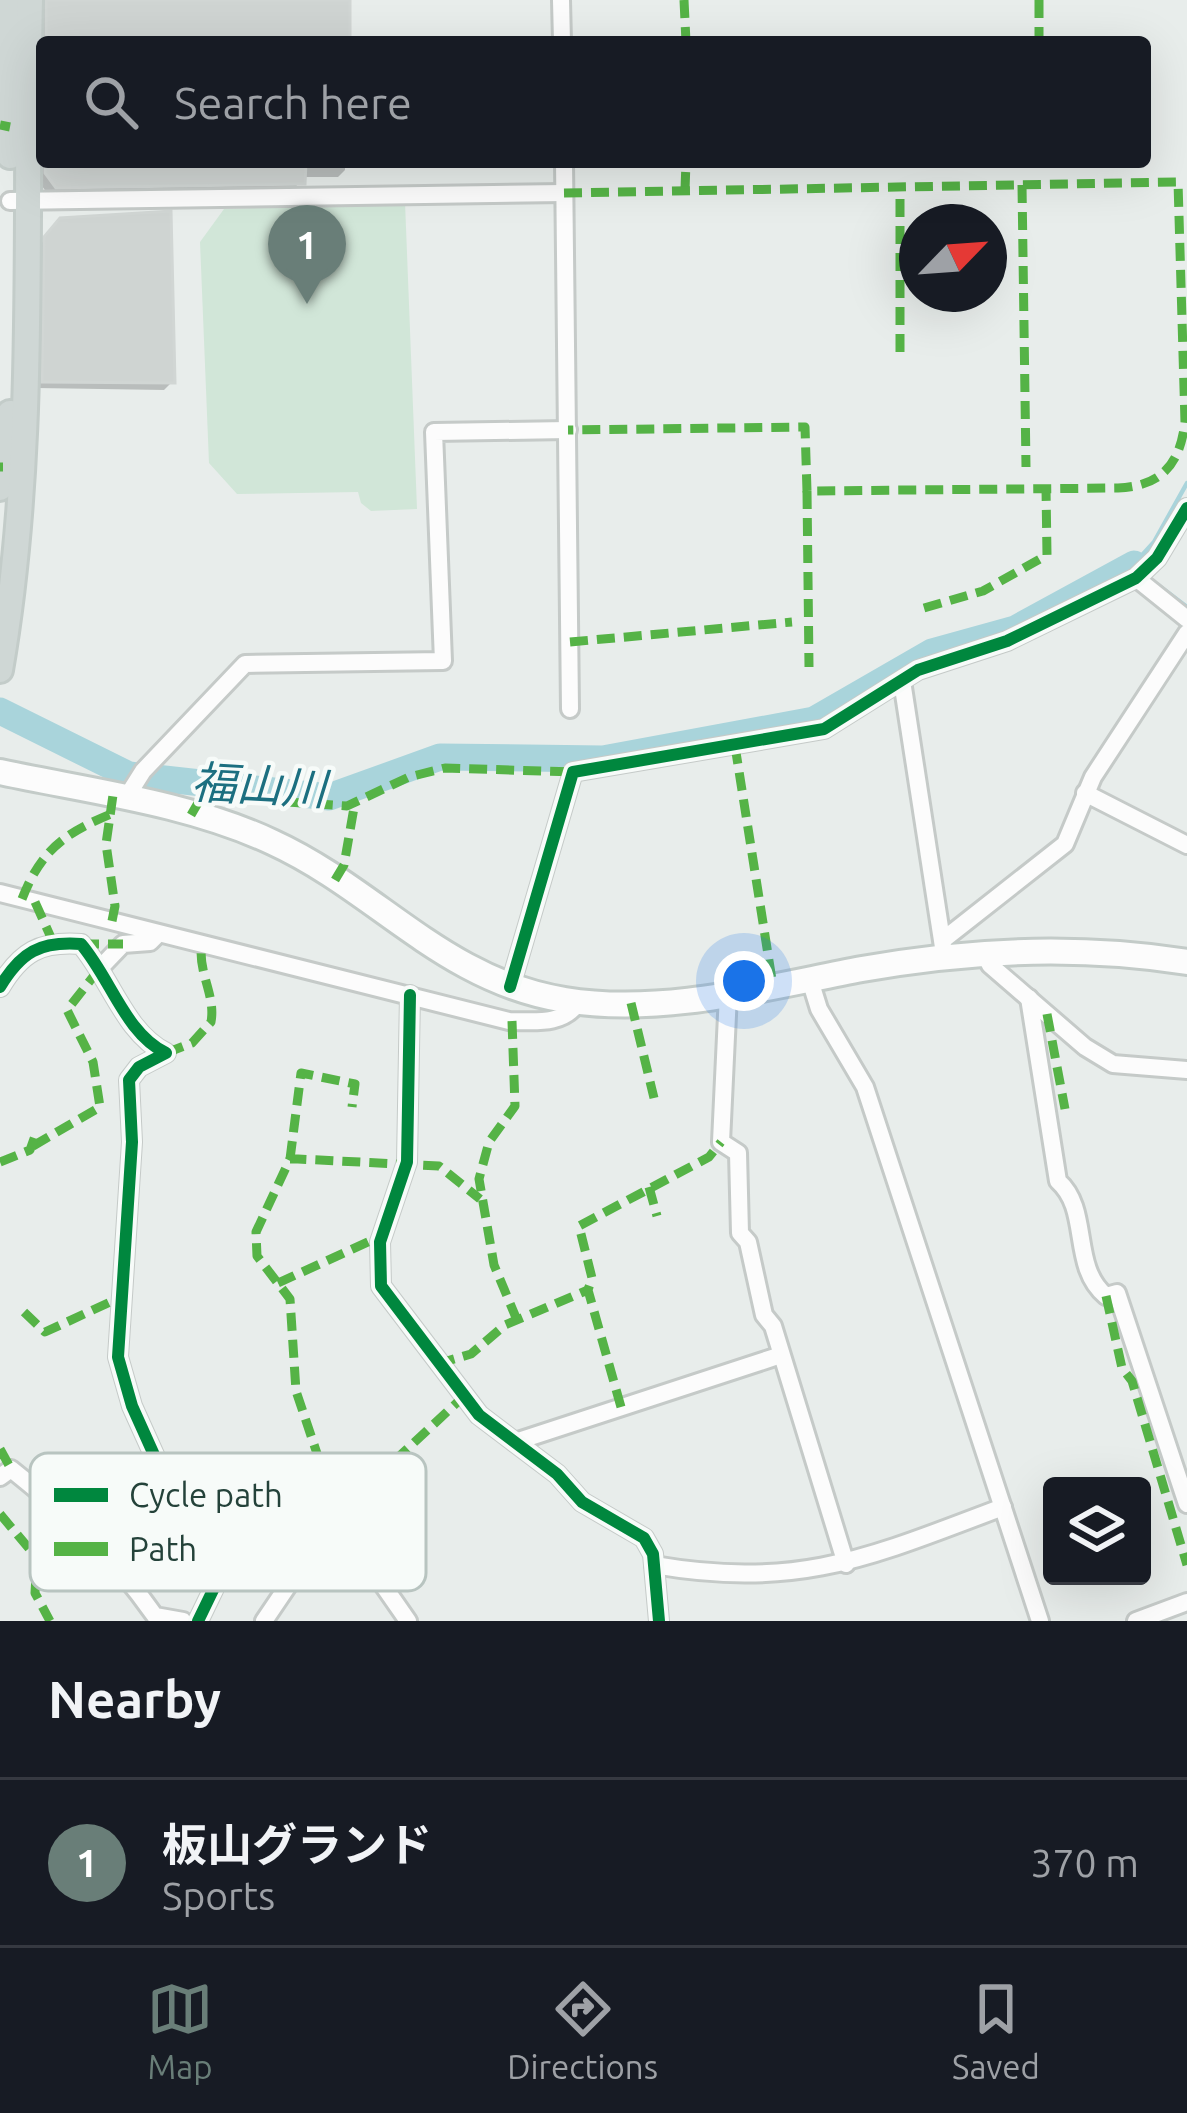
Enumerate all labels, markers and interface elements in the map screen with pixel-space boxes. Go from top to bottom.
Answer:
search box [36,36,1151,168]
icon: search [78,69,144,135]
text: Search here [174,77,412,128]
north arrow [899,204,1007,312]
pin: 1 [268,205,346,304]
water label: 福山川 [190,756,332,814]
your location [714,951,774,1011]
legend [30,1453,426,1591]
text: Cycle path [129,1476,283,1513]
map controls [1043,1477,1151,1585]
button: layers [1043,1477,1151,1585]
text: Path [129,1530,197,1567]
text: Nearby [48,1670,221,1728]
text: 板山グランド [162,1819,432,1870]
text: 1 [76,1841,98,1884]
text: 370 m [1030,1841,1139,1884]
text: Sports [162,1874,275,1917]
tab: Map [147,1976,213,2085]
tab: Directions [507,1976,658,2085]
tab: Saved [952,1976,1040,2085]

